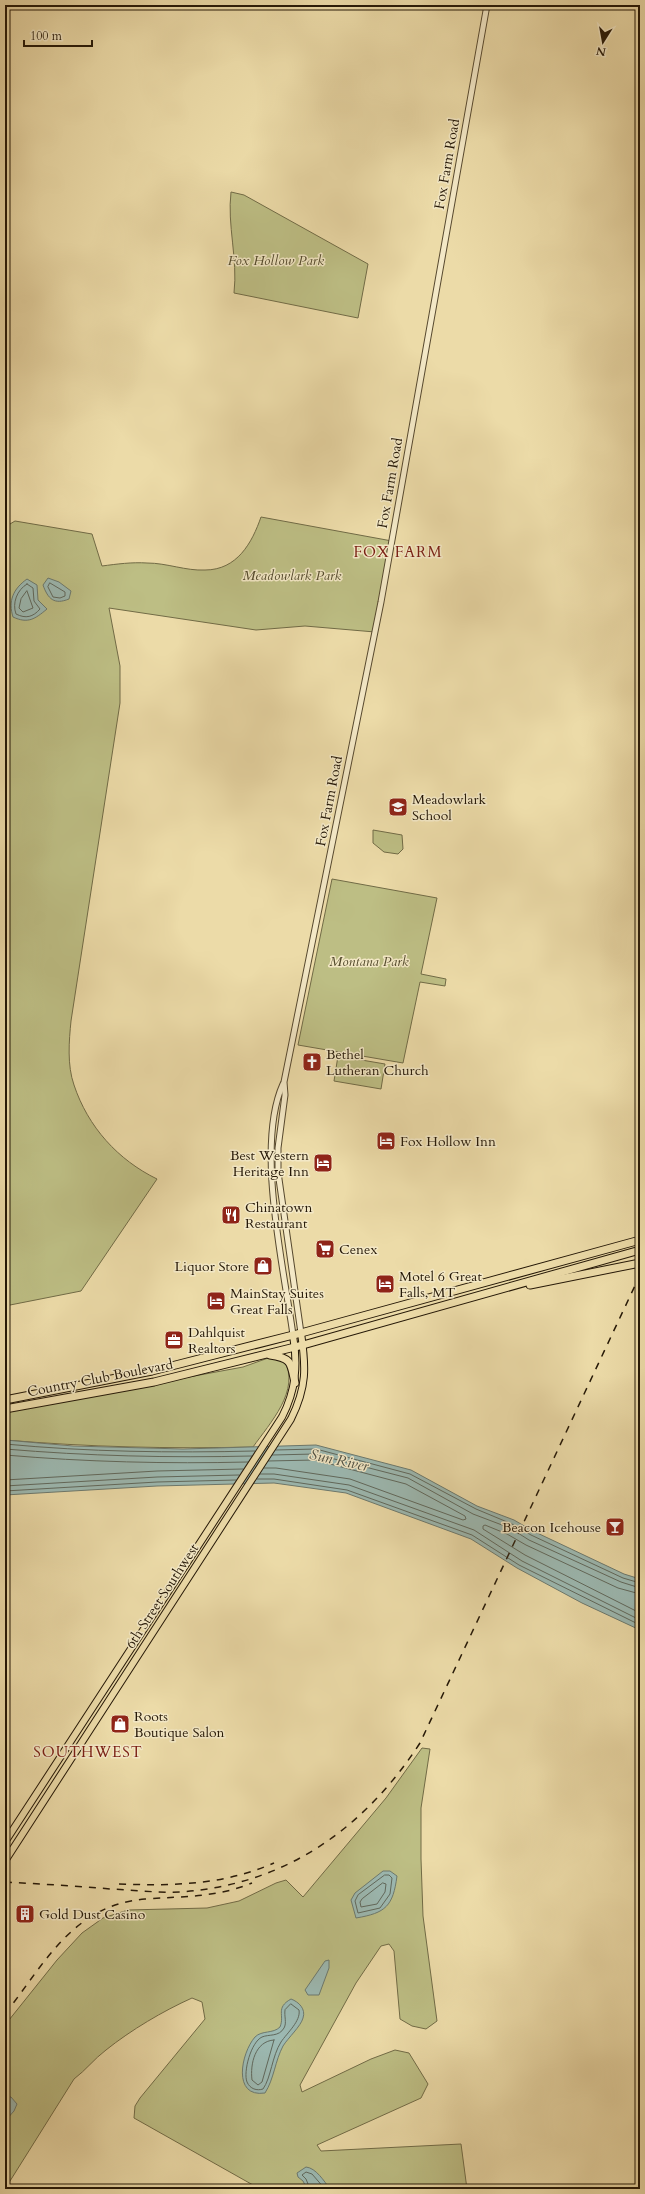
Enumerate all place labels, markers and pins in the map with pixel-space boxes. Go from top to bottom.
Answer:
place label: Meadowlark School [412,790,487,825]
school or university icon: Meadowlark School [387,796,409,818]
place label: Bethel Lutheran Church [326,1045,429,1080]
church icon: Bethel Lutheran Church [301,1051,323,1073]
hotel icon: Fox Hollow Inn [375,1130,397,1152]
place label: Fox Hollow Inn [400,1132,496,1151]
place label: Best Western Heritage Inn [230,1146,309,1181]
hotel icon: Best Western Heritage Inn [312,1152,334,1174]
place label: Chinatown Restaurant [245,1198,313,1233]
restaurant icon: Chinatown Restaurant [220,1204,242,1226]
supermarket icon: Cenex [314,1238,336,1260]
place label: Cenex [339,1240,377,1259]
shop icon: Liquor Store [252,1255,274,1277]
place label: Liquor Store [175,1257,249,1276]
place label: Motel 6 Great Falls, MT [399,1267,482,1302]
hotel icon: Motel 6 Great Falls, MT [374,1273,396,1295]
place label: MainStay Suites Great Falls [230,1284,324,1319]
hotel icon: MainStay Suites Great Falls [205,1290,227,1312]
place label: Dahlquist Realtors [188,1323,245,1358]
office icon: Dahlquist Realtors [163,1329,185,1351]
bar icon: Beacon Icehouse [604,1516,626,1538]
place label: Beacon Icehouse [502,1518,601,1537]
place label: Roots Boutique Salon [134,1707,225,1742]
shop icon: Roots Boutique Salon [109,1713,131,1735]
building icon: Gold Dust Casino [14,1903,36,1925]
place label: Gold Dust Casino [39,1905,146,1924]

